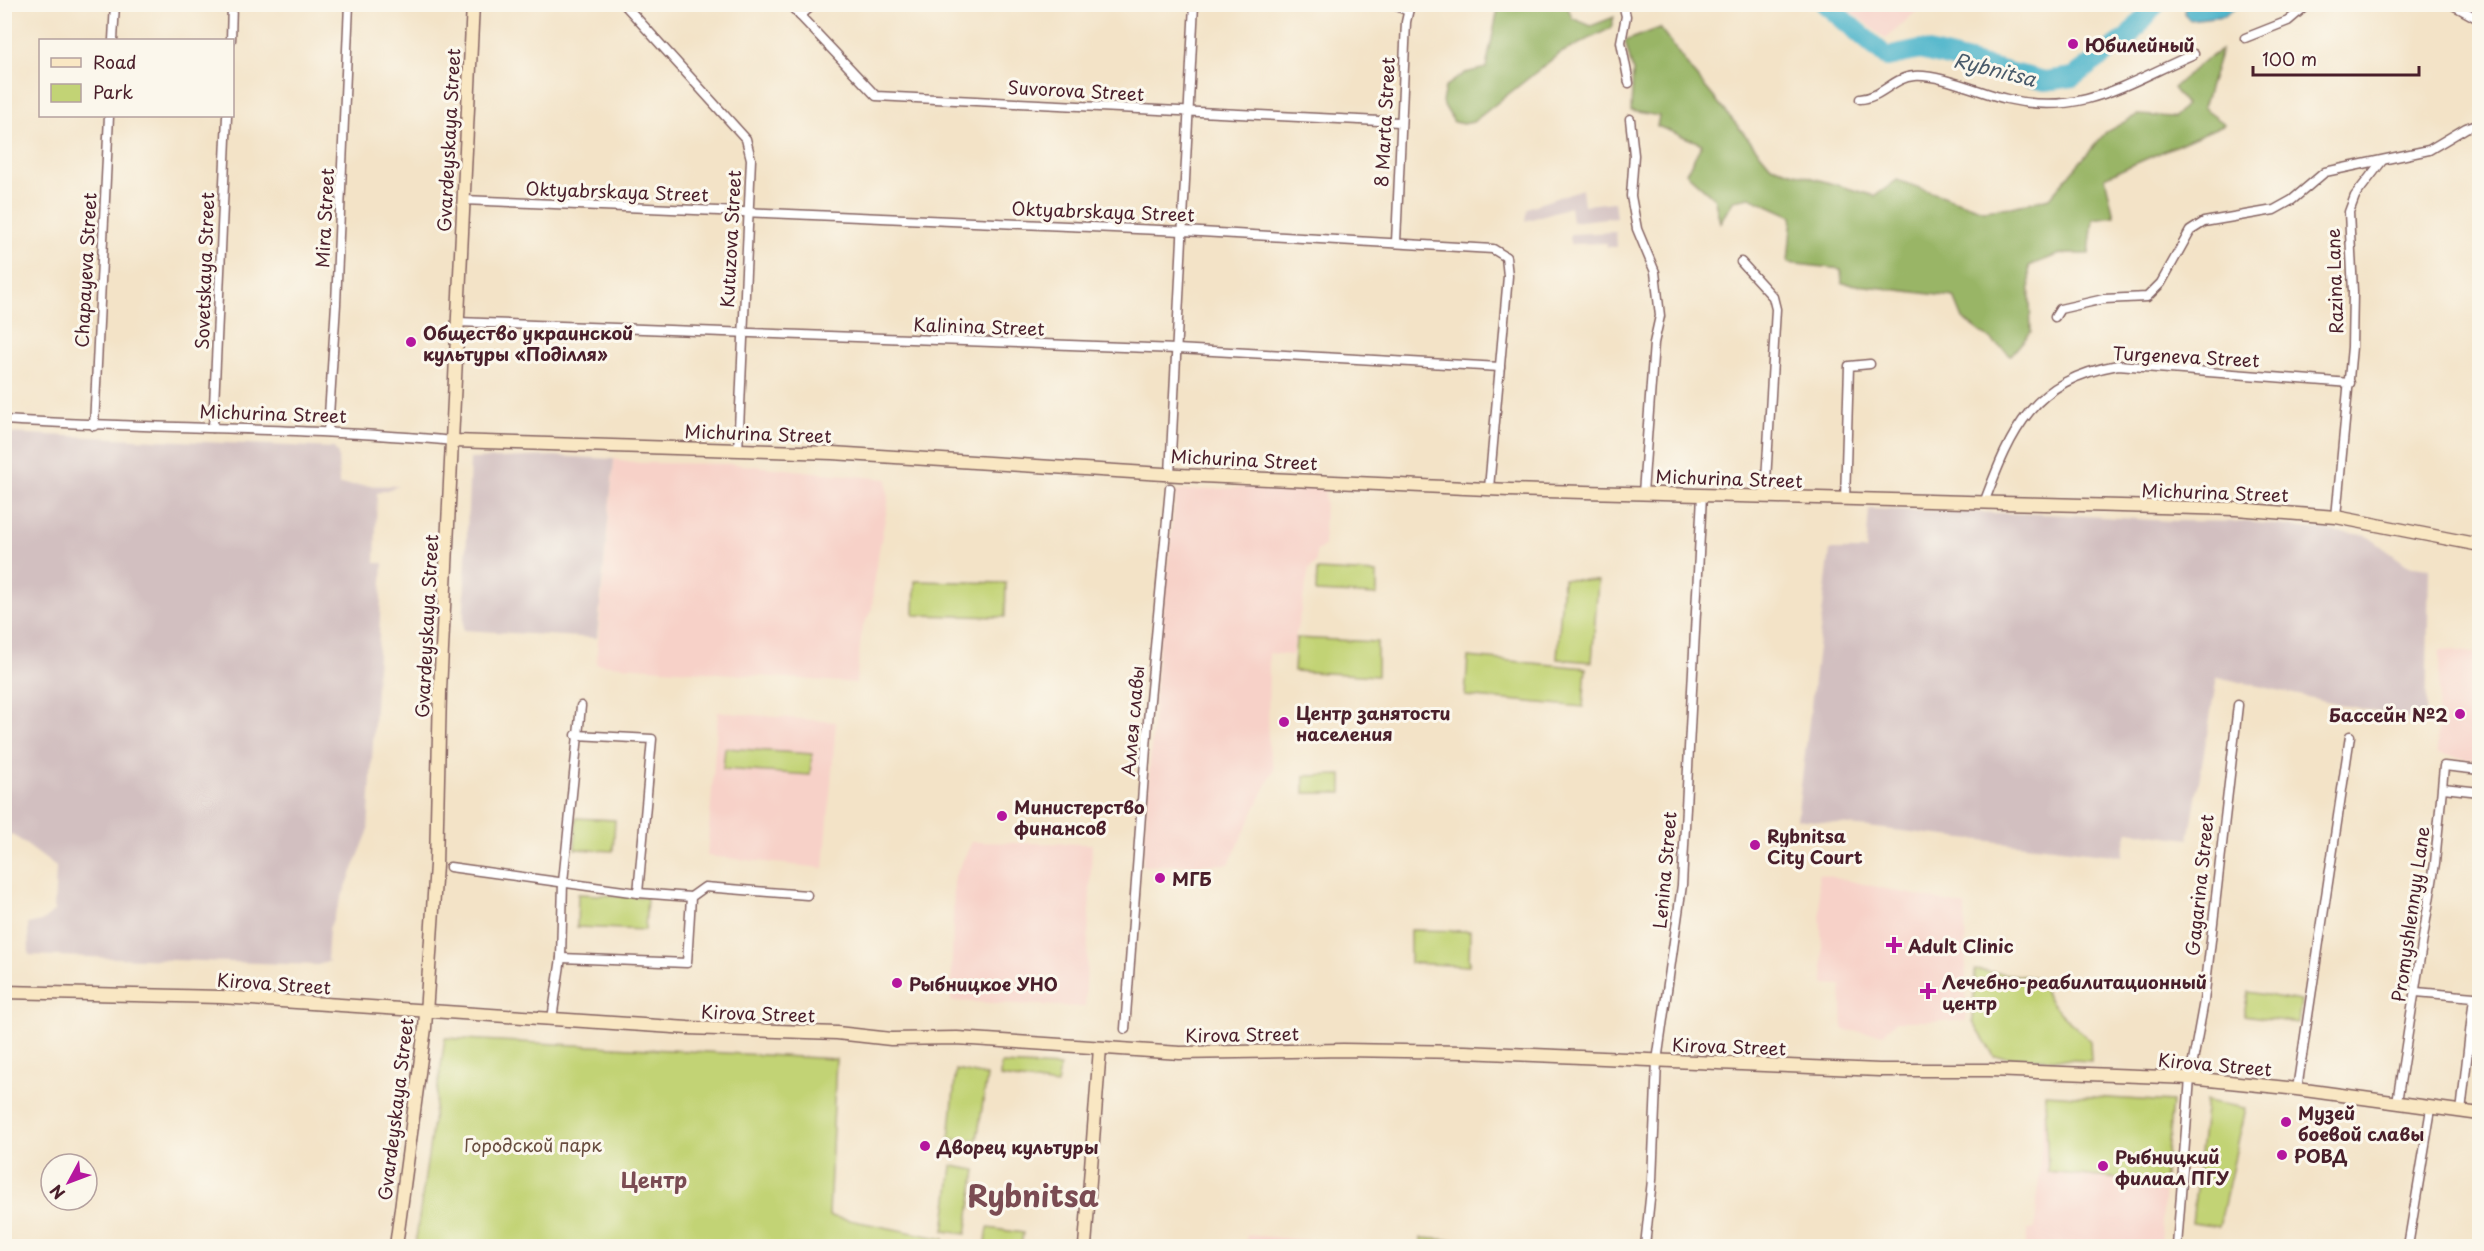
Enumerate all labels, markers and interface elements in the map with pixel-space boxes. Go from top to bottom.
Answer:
place label: Юбилейный [2085,31,2195,58]
marker: Юбилейный [2066,37,2080,51]
legend [39,39,234,117]
scale bar [2253,39,2420,77]
water label: Rybnitsa [1951,44,2040,94]
text: 100 m [2262,45,2317,72]
text: Road [93,48,137,75]
street label: Gvardeyskaya Street [430,48,466,232]
street label: 8 Marta Street [1367,56,1401,188]
street label: Suvorova Street [1007,73,1145,107]
text: Park [93,78,133,105]
street label: Mira Street [308,167,340,269]
street label: Kutuzova Street [713,169,747,309]
street label: Oktyabrskaya Street [525,174,709,208]
street label: Chapayeva Street [67,192,103,348]
street label: Sovetskaya Street [188,192,220,350]
street label: Oktyabrskaya Street [1011,194,1195,228]
street label: Razina Lane [2319,228,2349,334]
street label: Kalinina Street [913,310,1045,342]
place label: Общество украинской культуры «Поділля» [423,319,633,367]
marker: Общество украинской культуры «Поділля» [404,335,418,349]
street label: Turgeneva Street [2112,339,2260,373]
street label: Michurina Street [199,397,347,429]
street label: Michurina Street [684,417,832,449]
street label: Michurina Street [1170,442,1318,476]
street label: Michurina Street [1655,462,1803,494]
street label: Michurina Street [2141,476,2289,508]
street label: Gvardeyskaya Street [408,534,444,718]
street label: Аллея славы [1114,664,1150,778]
place label: Центр занятости населения [1296,699,1451,747]
place label: Бассейн №2 [2329,701,2448,728]
marker: Бассейн №2 [2453,707,2467,721]
marker: Центр занятости населения [1277,715,1291,729]
place label: Министерство финансов [1014,793,1145,841]
marker: Министерство финансов [995,809,1009,823]
street label: Lenina Street [1645,810,1683,930]
street label: Gagarina Street [2178,813,2220,957]
place label: Rybnitsa City Court [1767,822,1863,870]
street label: Promyshlennyy Lane [2384,824,2436,1004]
marker: Rybnitsa City Court [1748,838,1762,852]
place label: МГБ [1172,865,1212,892]
marker: МГБ [1153,871,1167,885]
place label: Adult Clinic [1907,932,2014,959]
marker: Adult Clinic [1885,936,1903,954]
street label: Kirova Street [216,966,332,1000]
place label: Лечебно-реабилитационный центр [1942,968,2207,1016]
place label: Рыбницкое УНО [909,970,1058,997]
marker: Рыбницкое УНО [890,976,904,990]
marker: Лечебно-реабилитационный центр [1919,982,1937,1000]
street label: Kirova Street [701,998,815,1028]
street label: Gvardeyskaya Street [370,1016,420,1202]
street label: Kirova Street [1185,1020,1299,1048]
street label: Kirova Street [1672,1031,1786,1061]
street label: Kirova Street [2157,1046,2273,1082]
place label: Музей боевой славы [2298,1099,2424,1147]
marker: Музей боевой славы [2279,1115,2293,1129]
park label: Городской парк [464,1131,602,1158]
place label: Дворец культуры [936,1133,1099,1160]
marker: Дворец культуры [918,1139,932,1153]
place label: РОВД [2294,1142,2348,1169]
place label: Рыбницкий филиал ПГУ [2115,1143,2230,1191]
marker: РОВД [2275,1148,2289,1162]
north arrow [39,1152,99,1212]
marker: Рыбницкий филиал ПГУ [2096,1159,2110,1173]
district label: Центр [621,1163,687,1195]
district label: Rybnitsa [967,1172,1100,1217]
text: N [44,1180,70,1205]

